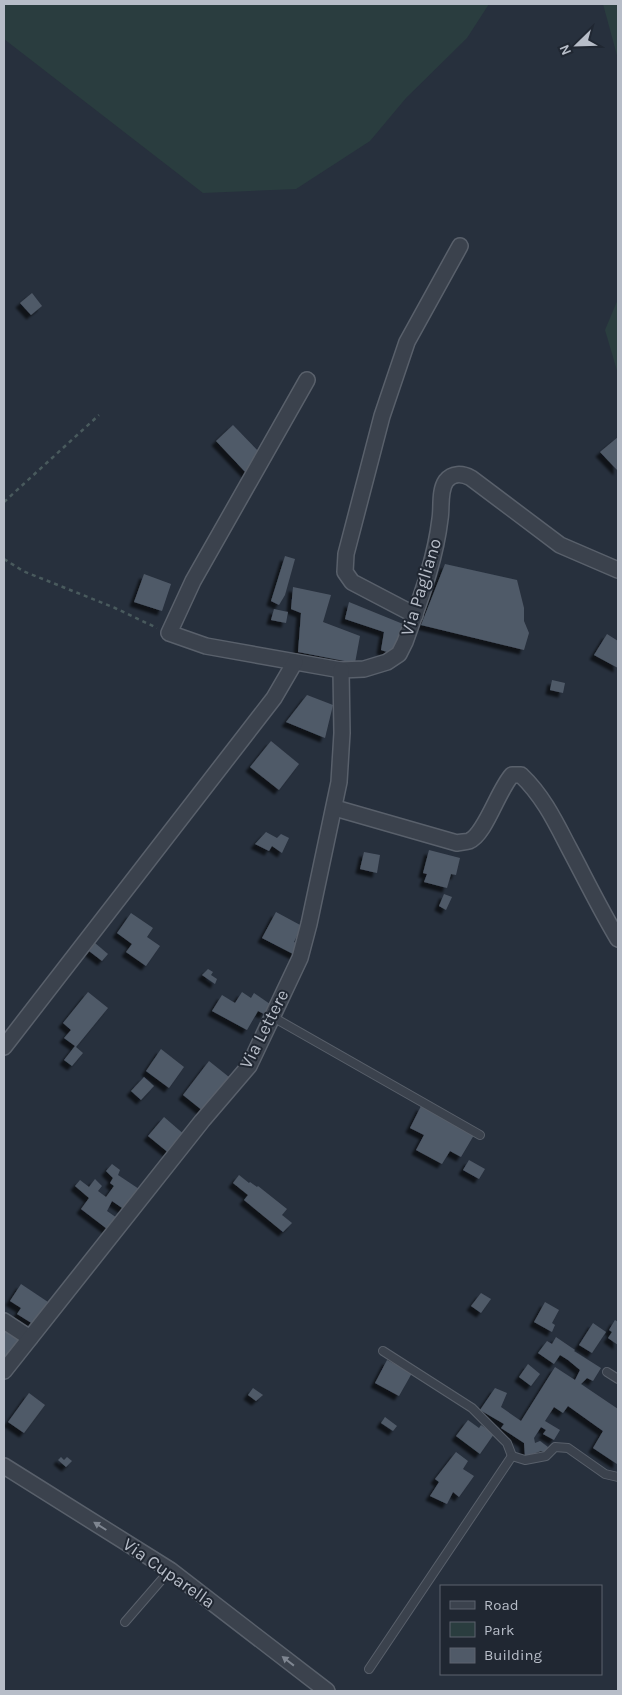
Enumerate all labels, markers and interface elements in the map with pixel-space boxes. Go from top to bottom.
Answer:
north arrow [552,20,602,70]
text: N [556,42,575,58]
street label: Via Pagliano [396,536,446,638]
street label: Via Lettere [235,986,293,1072]
one-way arrow [93,1521,106,1530]
street label: Via Cuparella [119,1533,219,1613]
legend [440,1585,602,1675]
text: Road [484,1596,519,1614]
text: Park [484,1621,514,1639]
text: Building [484,1646,542,1664]
one-way arrow [282,1656,295,1667]

